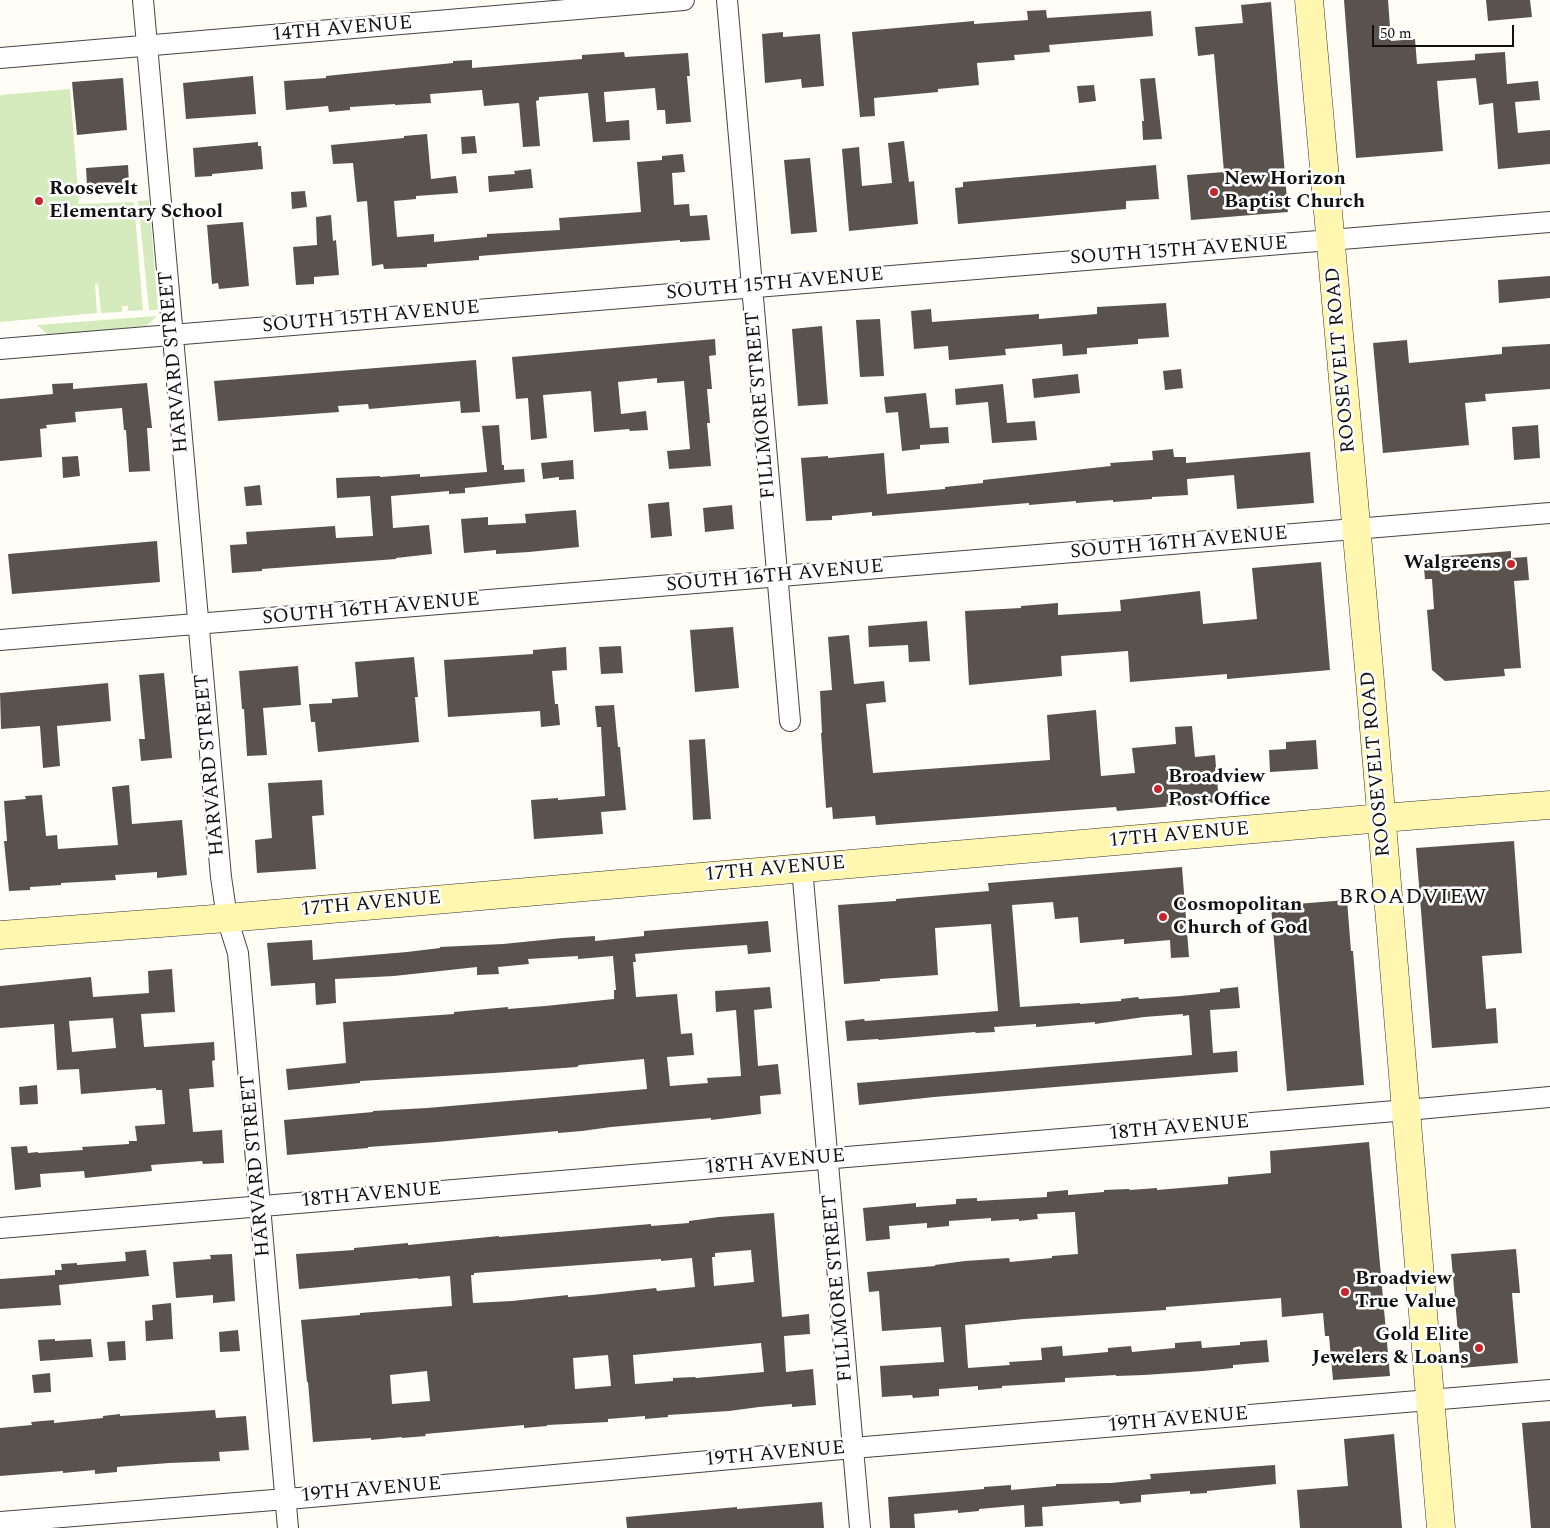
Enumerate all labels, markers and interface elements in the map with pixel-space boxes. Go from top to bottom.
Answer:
street label: 14TH AVENUE [271,12,413,48]
scale bar [1375,15,1518,47]
text: 50 m [1380,22,1412,45]
place label: New Horizon Baptist Church [1224,168,1365,215]
place label: Roosevelt Elementary School [49,178,223,225]
marker: New Horizon Baptist Church [1208,186,1220,198]
marker: Roosevelt Elementary School [33,195,45,207]
street label: SOUTH 15TH AVENUE [1069,232,1289,272]
street label: SOUTH 15TH AVENUE [665,264,885,306]
street label: ROOSEVELT ROAD [1322,266,1362,454]
street label: HARVARD STREET [155,270,195,454]
street label: SOUTH 15TH AVENUE [261,297,481,339]
street label: FILLMORE STREET [742,310,782,500]
street label: SOUTH 16TH AVENUE [1069,523,1289,565]
place label: Walgreens [1404,552,1501,576]
street label: SOUTH 16TH AVENUE [665,556,885,598]
marker: Walgreens [1505,558,1517,570]
street label: SOUTH 16TH AVENUE [261,589,481,631]
street label: ROOSEVELT ROAD [1357,670,1397,858]
street label: HARVARD STREET [191,673,231,857]
place label: Broadview Post Office [1168,766,1271,813]
marker: Broadview Post Office [1152,783,1164,795]
street label: 17TH AVENUE [1108,818,1250,854]
street label: 17TH AVENUE [704,852,846,888]
district label: BROADVIEW [1337,886,1489,912]
street label: 17TH AVENUE [300,887,442,923]
place label: Cosmopolitan Church of God [1173,894,1308,941]
marker: Cosmopolitan Church of God [1157,911,1169,923]
street label: HARVARD STREET [237,1074,277,1258]
street label: 18TH AVENUE [1108,1111,1250,1147]
street label: 18TH AVENUE [704,1145,846,1181]
street label: 18TH AVENUE [300,1178,442,1214]
street label: FILLMORE STREET [819,1193,859,1383]
place label: Broadview True Value [1355,1268,1456,1315]
marker: Broadview True Value [1339,1286,1351,1298]
place label: Gold Elite Jewelers & Loans [1312,1324,1469,1371]
marker: Gold Elite Jewelers & Loans [1473,1342,1485,1354]
street label: 19TH AVENUE [1107,1403,1249,1439]
street label: 19TH AVENUE [704,1437,846,1473]
street label: 19TH AVENUE [300,1473,442,1509]

